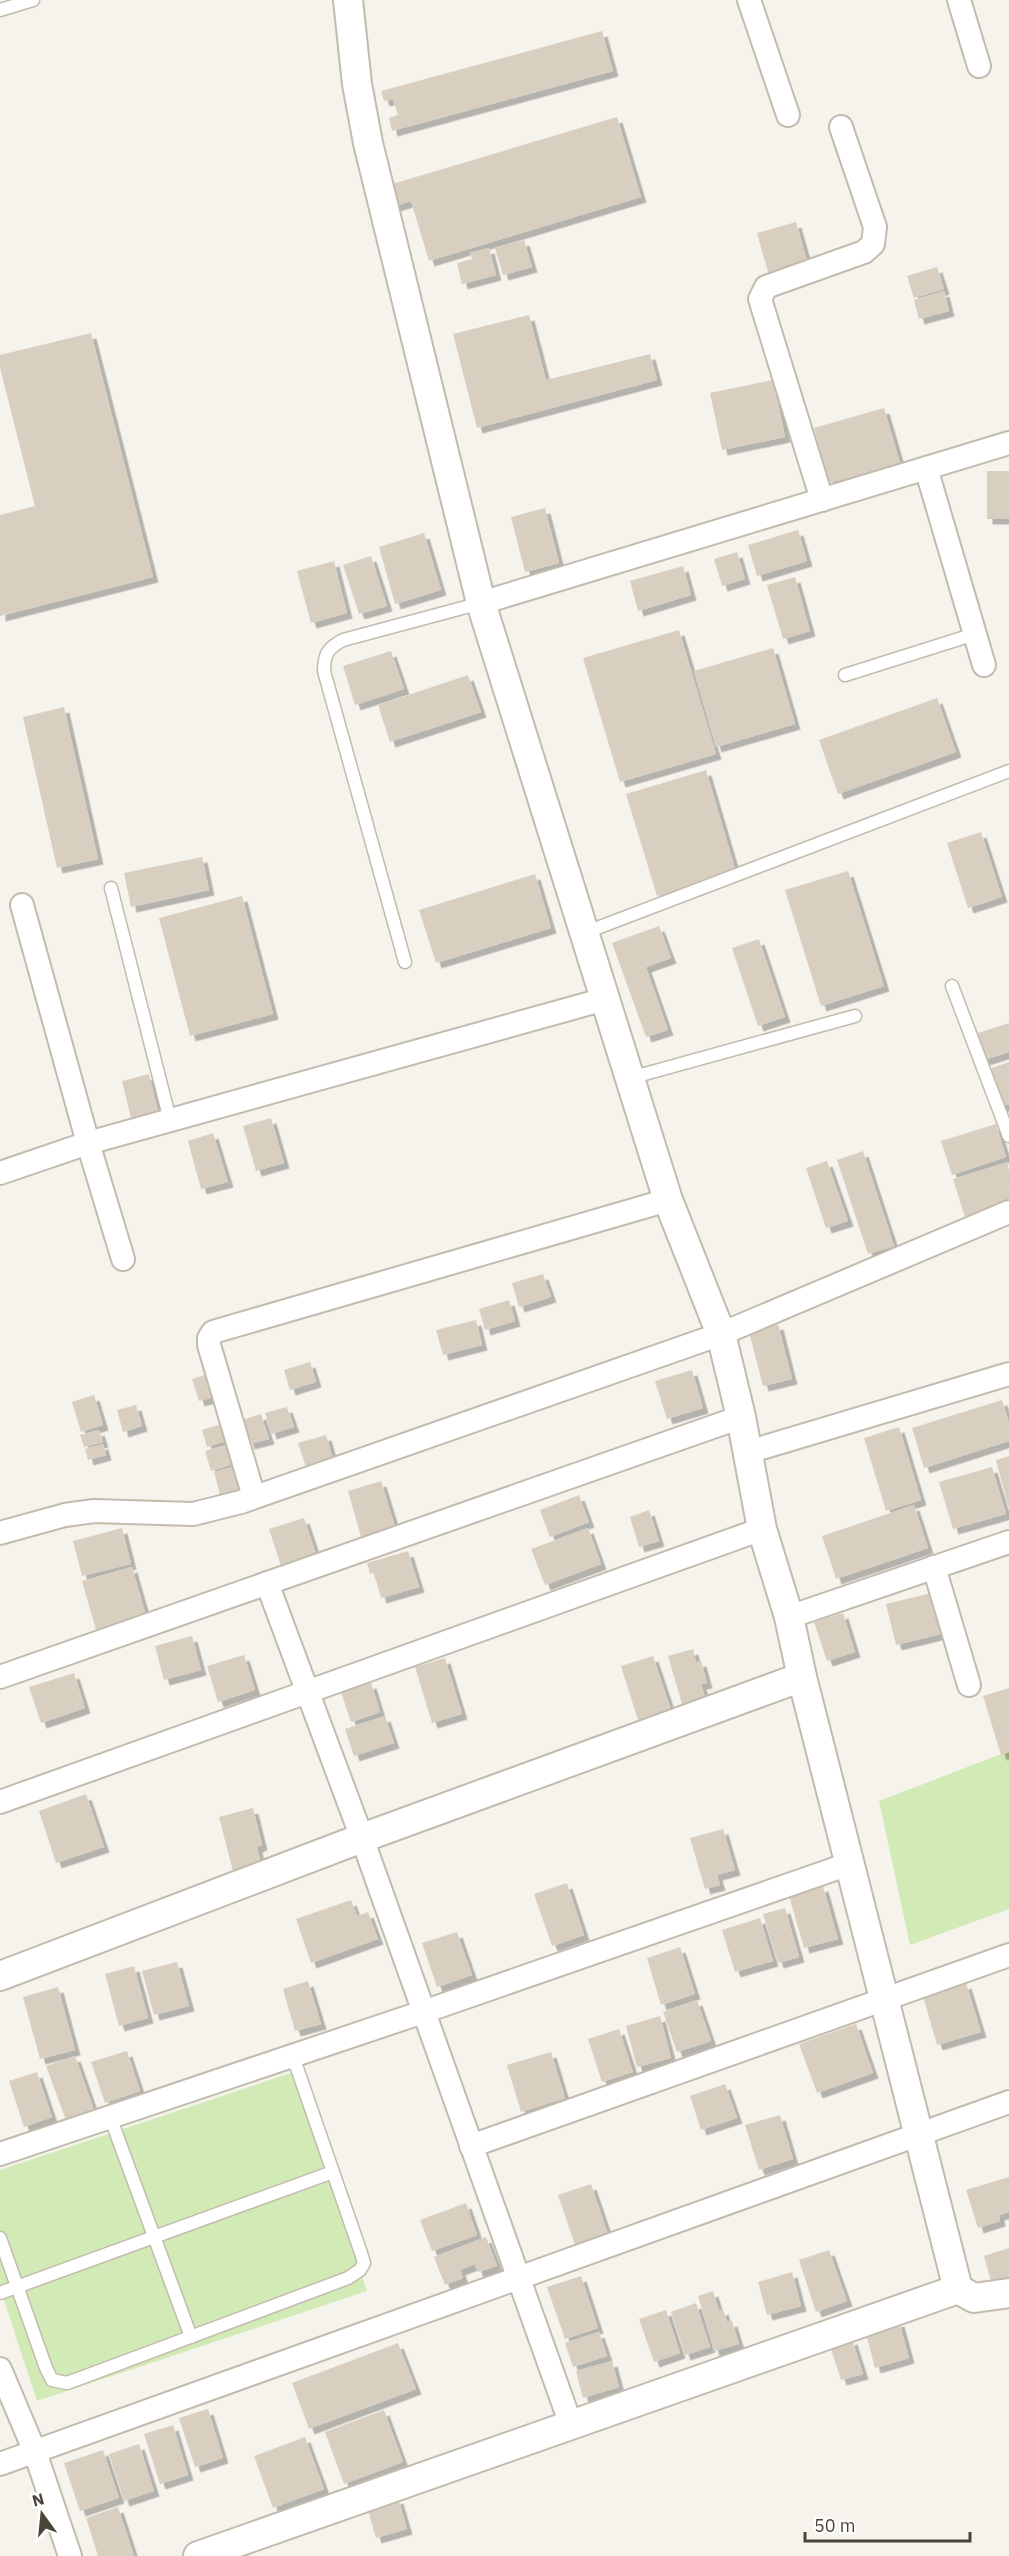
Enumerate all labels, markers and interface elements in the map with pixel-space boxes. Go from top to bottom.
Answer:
north arrow [12,2484,72,2544]
text: N [30,2488,46,2511]
scale bar [805,2505,970,2543]
text: 50 m [814,2514,856,2537]

